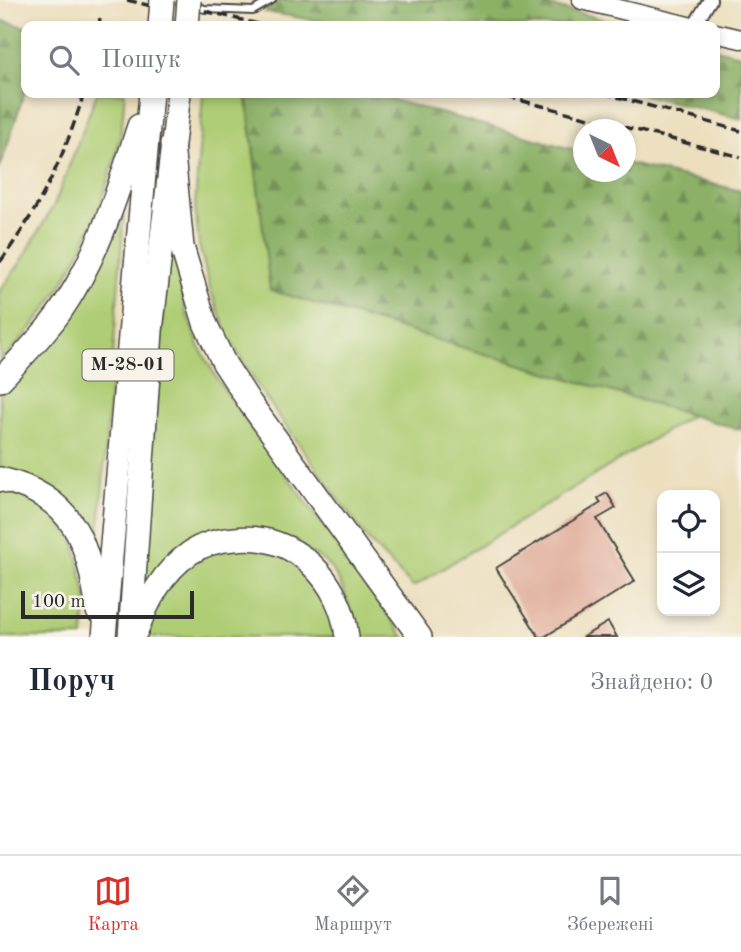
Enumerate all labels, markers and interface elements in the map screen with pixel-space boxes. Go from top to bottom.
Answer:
search box [21,21,720,98]
icon: search [45,41,83,79]
text: Пошук [101,47,181,73]
north arrow [573,119,636,182]
road number: М-28-01 [82,350,174,380]
map controls [657,490,720,616]
button: locate [657,490,720,553]
button: layers [657,553,720,616]
scale bar [21,588,194,620]
text: 100 m [32,593,85,612]
text: Поруч [28,667,115,697]
text: Знайдено: 0 [590,671,713,694]
tab: Карта [87,872,139,937]
tab: Маршрут [314,872,392,937]
tab: Збережені [567,872,653,937]

